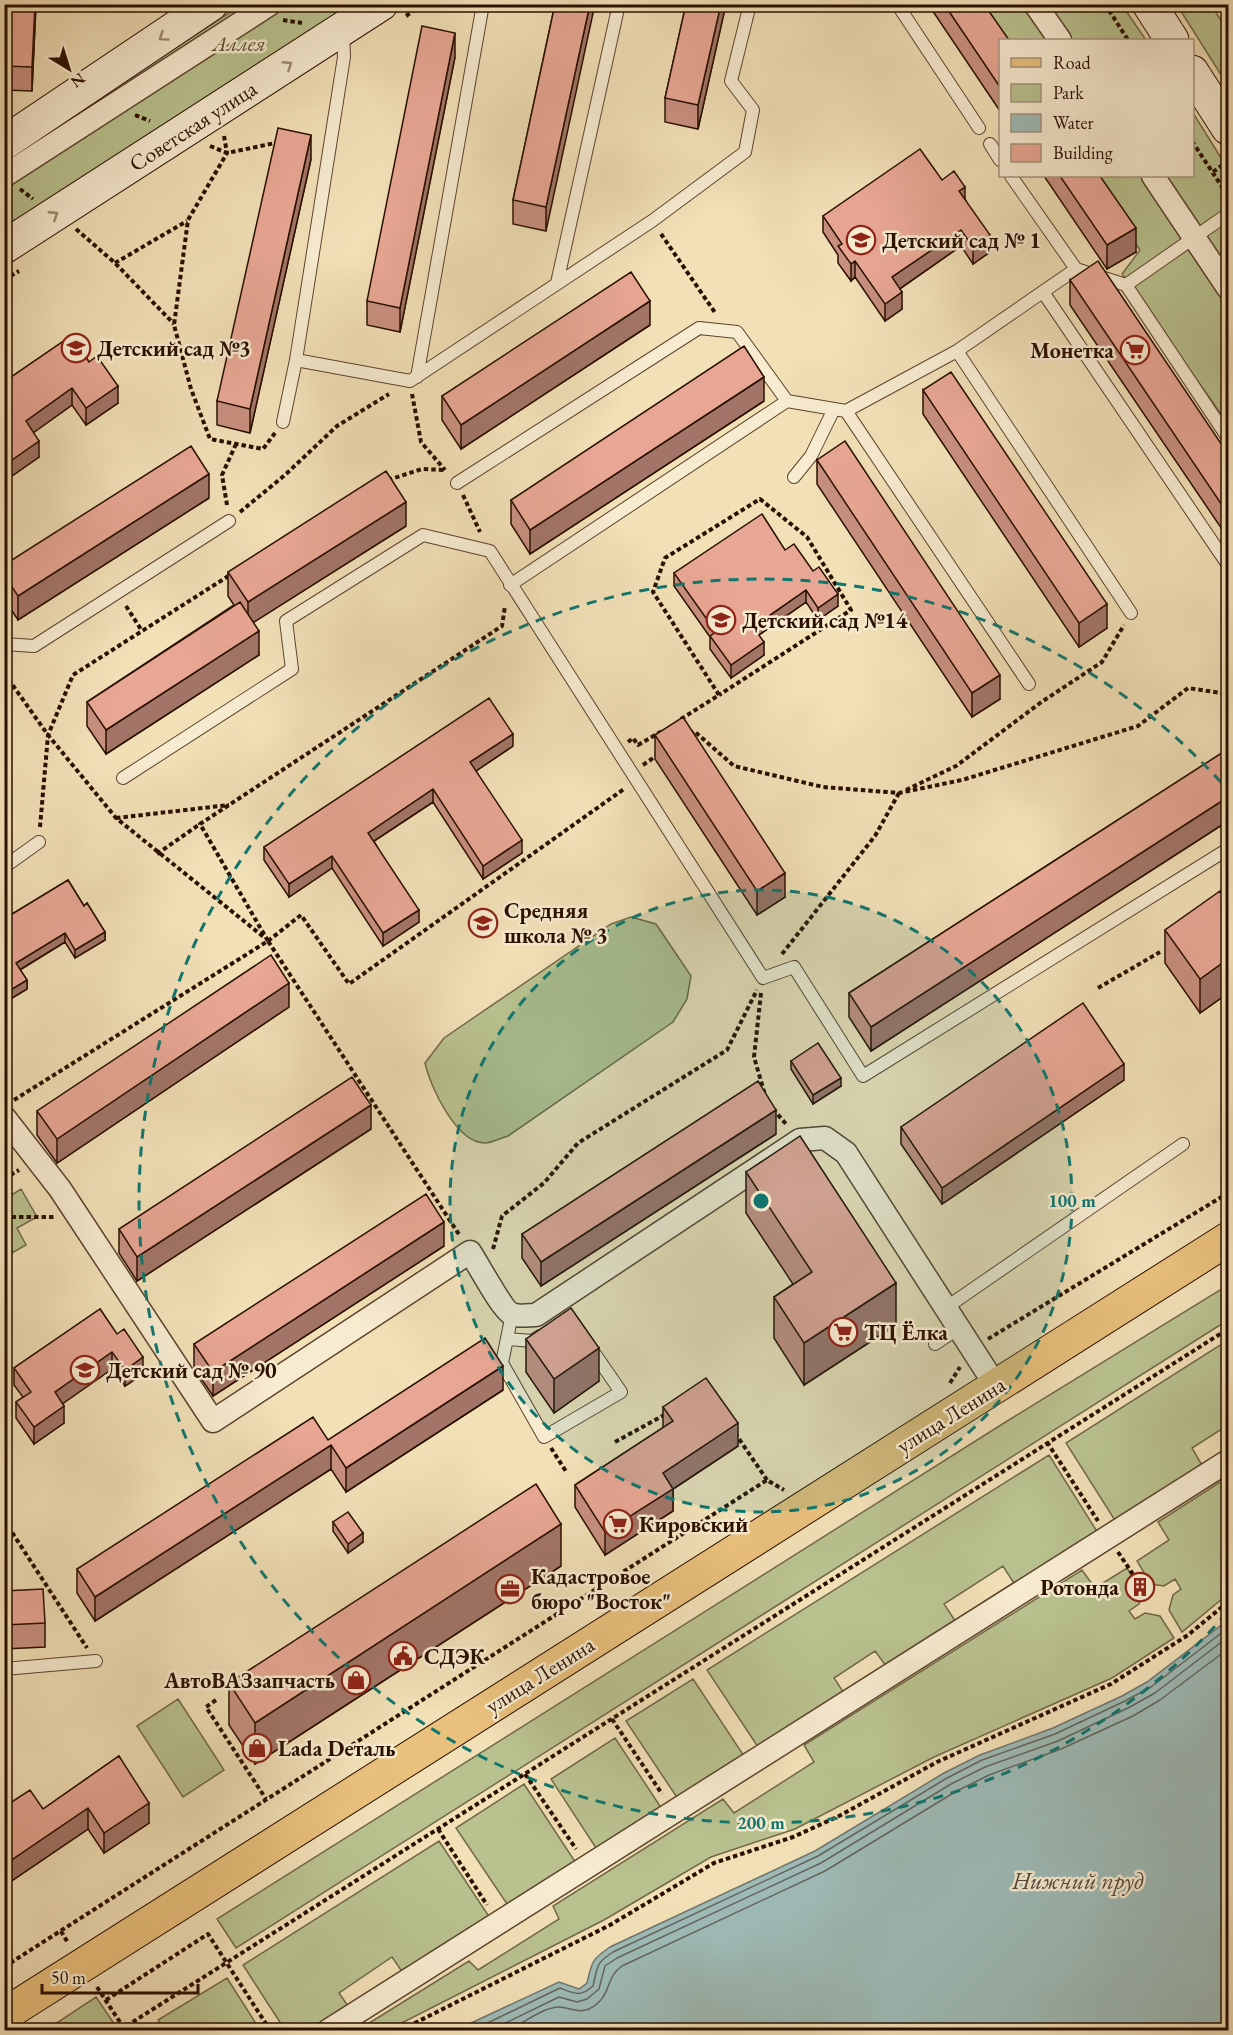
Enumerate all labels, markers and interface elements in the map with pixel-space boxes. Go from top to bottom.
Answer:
park label: Аллея [210,29,266,58]
one-way arrow [158,30,169,41]
north arrow [39,39,99,99]
legend [999,39,1194,177]
text: Road [1053,51,1092,74]
one-way arrow [282,61,293,72]
text: N [66,68,89,93]
street label: Советская улица [124,74,263,178]
text: Park [1053,81,1084,104]
text: Water [1053,111,1094,134]
text: Building [1053,141,1113,164]
one-way arrow [48,211,58,223]
school or university icon: Детский сад № 1 [845,224,877,256]
place label: Детский сад № 1 [882,226,1041,255]
school or university icon: Детский сад №3 [60,332,92,364]
place label: Детский сад №3 [97,334,251,363]
supermarket icon: Монетка [1119,334,1151,366]
place label: Монетка [1030,336,1114,365]
school or university icon: Детский сад №14 [705,604,737,636]
place label: Детский сад №14 [742,606,908,635]
place label: Средняя школа № 3 [504,896,608,950]
school or university icon: Средняя школа № 3 [467,907,499,939]
text: 100 m [1048,1189,1096,1212]
centre of rings [751,1191,771,1211]
supermarket icon: ТЦ Ёлка [827,1316,859,1348]
place label: ТЦ Ёлка [864,1318,948,1347]
school or university icon: Детский сад № 90 [69,1354,101,1386]
place label: Детский сад № 90 [106,1356,277,1385]
street label: улица Ленина [891,1370,1011,1460]
supermarket icon: Кировский [602,1508,634,1540]
place label: Кировский [639,1510,748,1539]
place label: Кадастровое бюро "Восток" [531,1562,671,1616]
building icon: Ротонда [1124,1571,1156,1603]
office icon: Кадастровое бюро "Восток" [494,1573,526,1605]
place label: Ротонда [1040,1573,1119,1602]
street label: улица Ленина [480,1630,600,1720]
public building icon: СДЭК [387,1640,419,1672]
place label: СДЭК [424,1642,486,1671]
shop icon: АвтоВАЗзапчасть [340,1664,372,1696]
place label: АвтоВАЗзапчасть [163,1666,335,1695]
shop icon: Lada Dеталь [241,1732,273,1764]
place label: Lada Dеталь [278,1734,396,1763]
text: 200 m [737,1811,785,1834]
water label: Нижний пруд [1011,1865,1144,1896]
scale bar [42,1957,198,1995]
text: 50 m [51,1966,86,1989]

